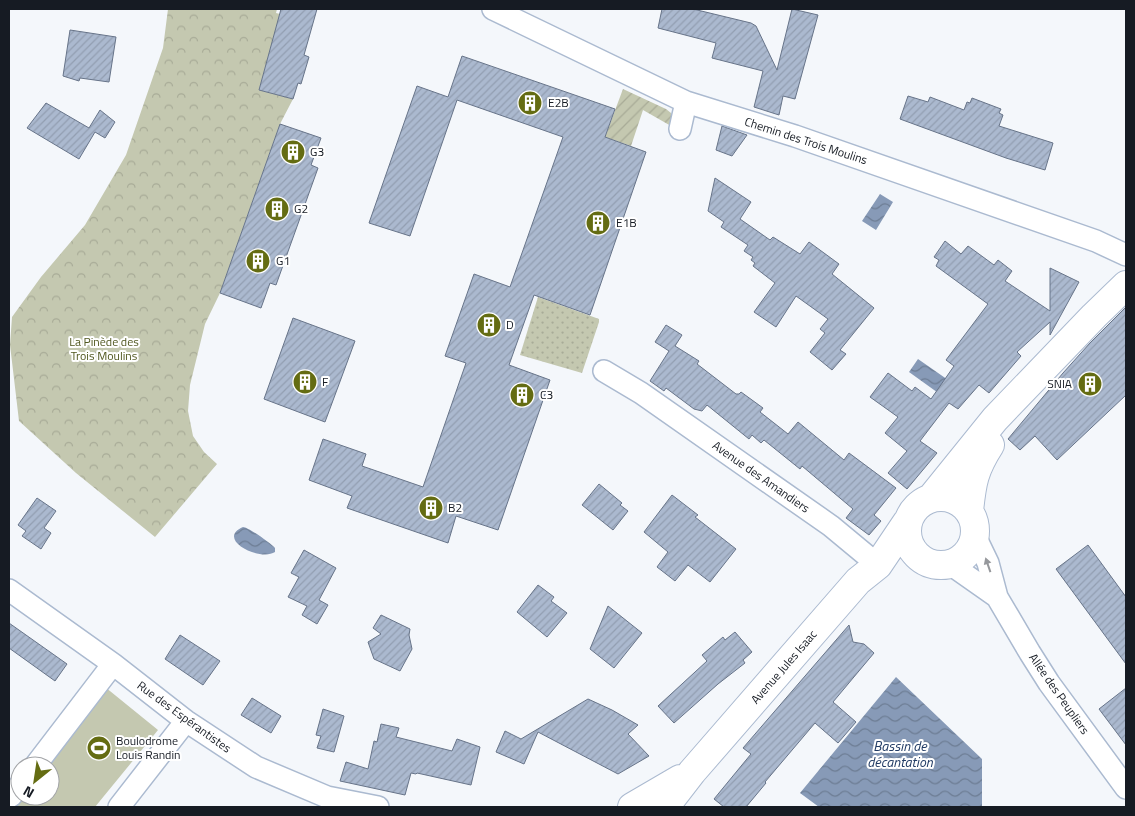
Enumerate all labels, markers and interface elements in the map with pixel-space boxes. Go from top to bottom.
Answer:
building icon: E2B [517,90,543,116]
place label: E2B [548,93,569,112]
street label: Chemin des Trois Moulins [742,112,870,169]
building icon: G3 [280,139,306,165]
place label: G3 [310,142,324,161]
building icon: G2 [264,196,290,222]
place label: G2 [294,199,308,218]
building icon: E1B [585,210,611,236]
place label: E1B [616,213,637,232]
building icon: G1 [245,248,271,274]
place label: G1 [276,251,290,270]
building icon: D [476,312,502,338]
place label: D [506,315,514,334]
park label: La Pinède des Trois Moulins [69,332,139,365]
building icon: F [292,369,318,395]
building icon: SNIA [1077,371,1103,397]
place label: F [322,372,328,391]
place label: SNIA [1047,374,1072,393]
building icon: C3 [509,382,535,408]
place label: C3 [540,385,553,404]
street label: Avenue des Amandiers [709,436,814,518]
building icon: B2 [418,495,444,521]
place label: B2 [448,498,462,517]
one-way arrow [984,558,991,573]
street label: Avenue Jules Isaac [746,625,821,708]
street label: Allée des Peupliers [1024,649,1095,738]
street label: Rue des Espérantistes [133,676,236,758]
place label: Boulodrome Louis Randin [116,731,181,764]
sports icon: Boulodrome Louis Randin [86,735,112,761]
water label: Bassin de décantation [867,735,934,772]
north arrow [10,756,60,806]
text: N [19,781,38,804]

